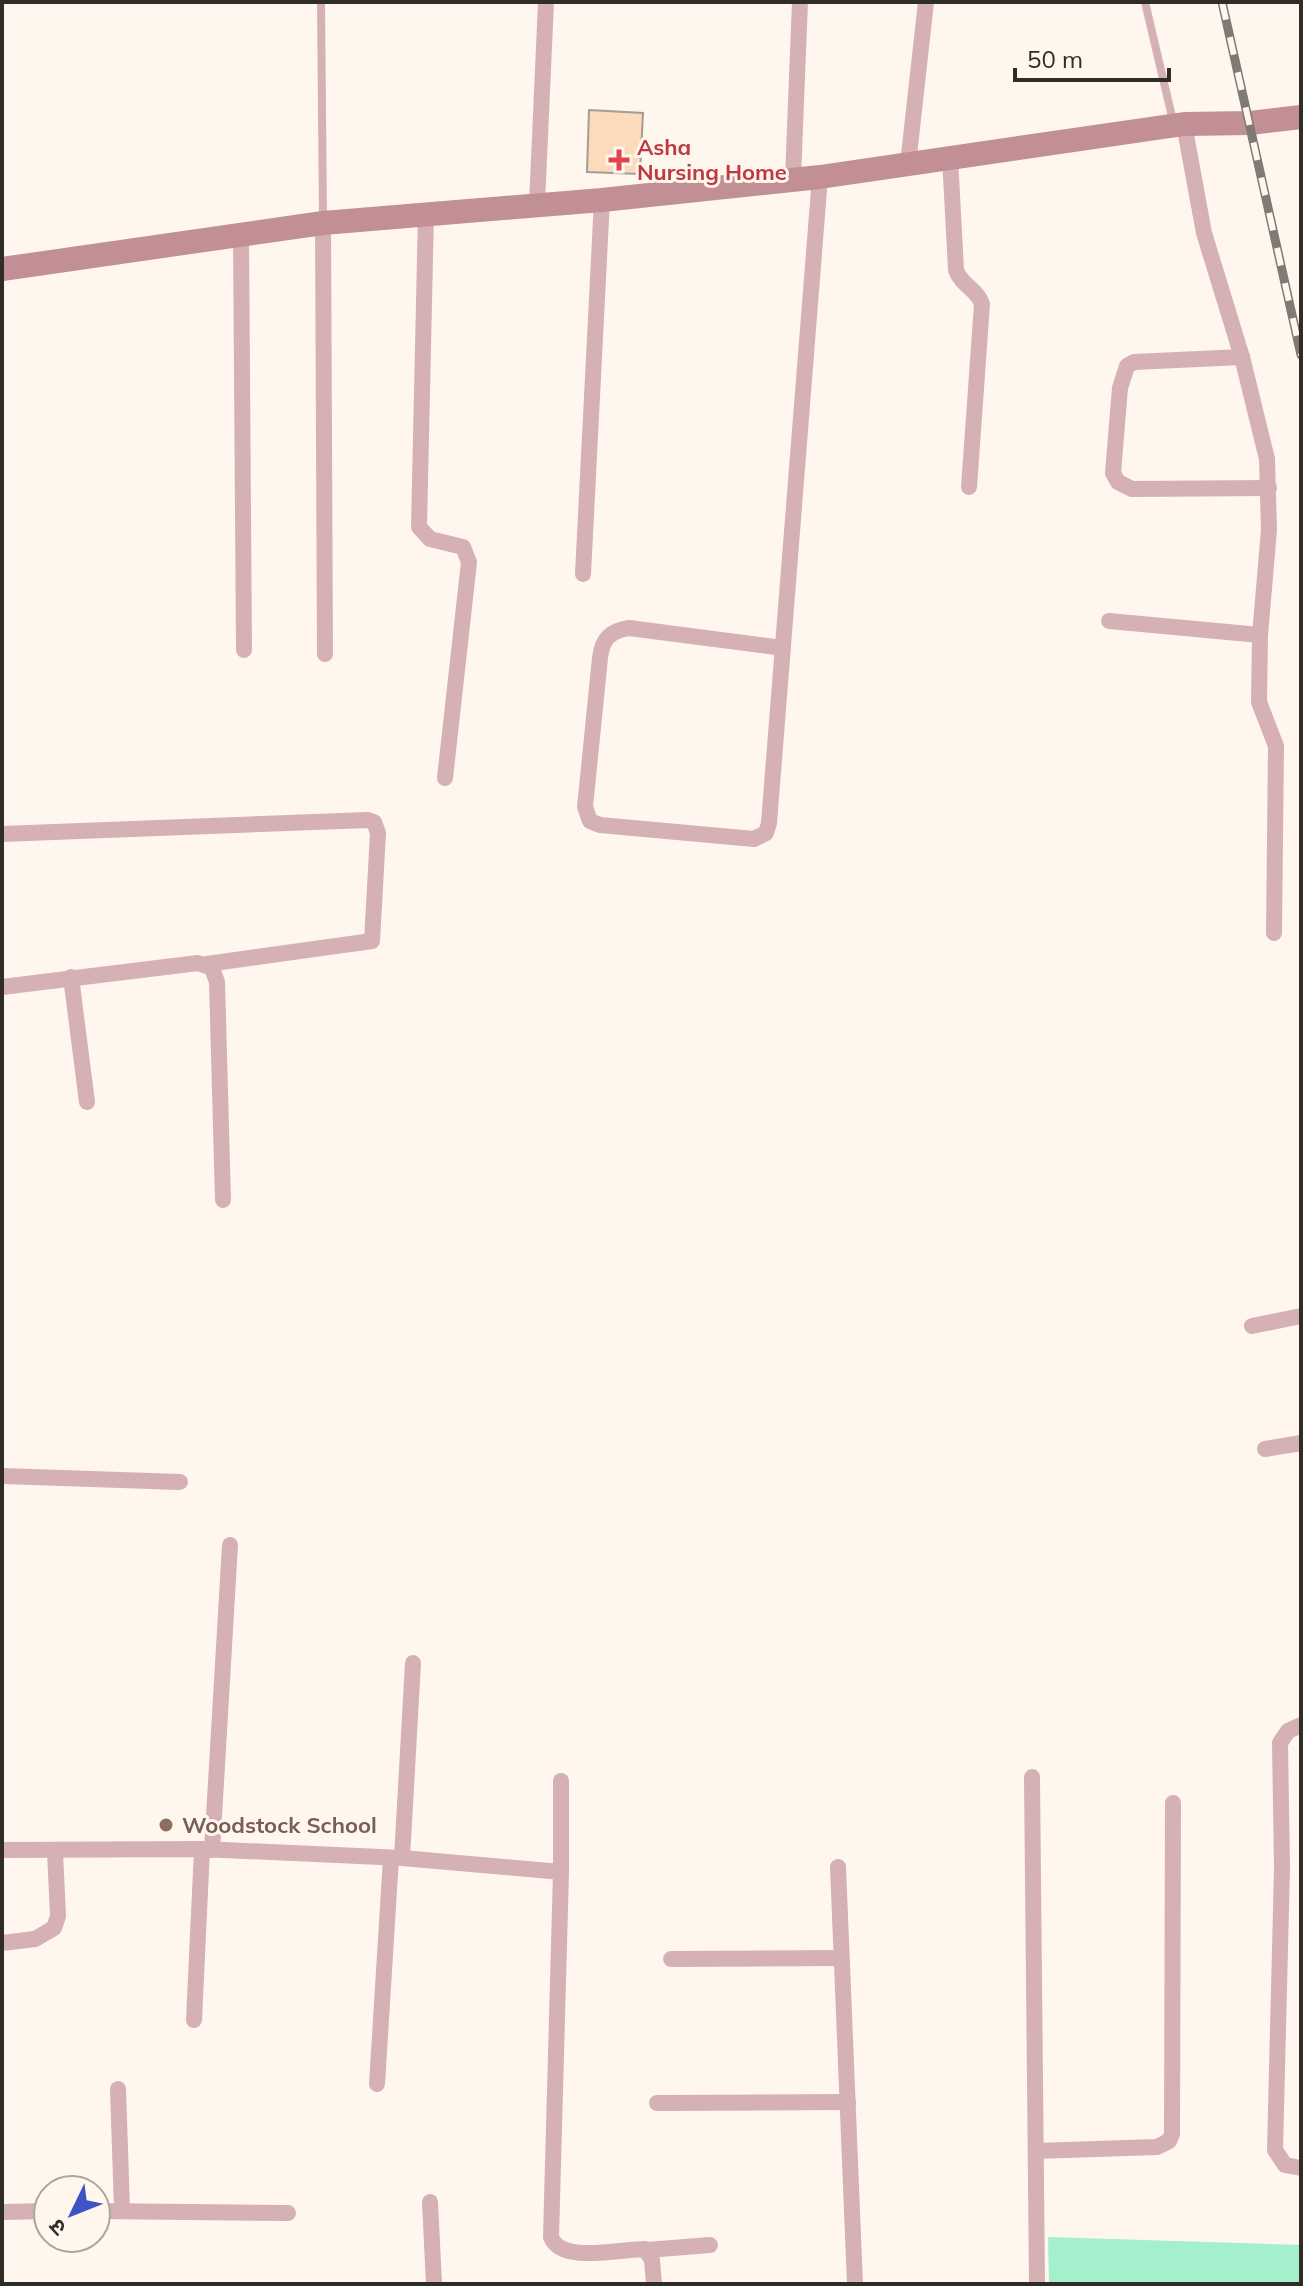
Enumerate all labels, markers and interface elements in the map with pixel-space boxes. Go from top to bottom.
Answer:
scale bar [1015,32,1169,82]
text: 50 m [1027,44,1083,74]
place label: Asha Nursing Home [637,133,787,186]
marker: Asha Nursing Home [608,149,630,171]
place label: Woodstock School [182,1811,377,1839]
marker: Woodstock School [157,1816,175,1834]
north arrow [32,2174,112,2254]
text: उ [42,2213,72,2242]

